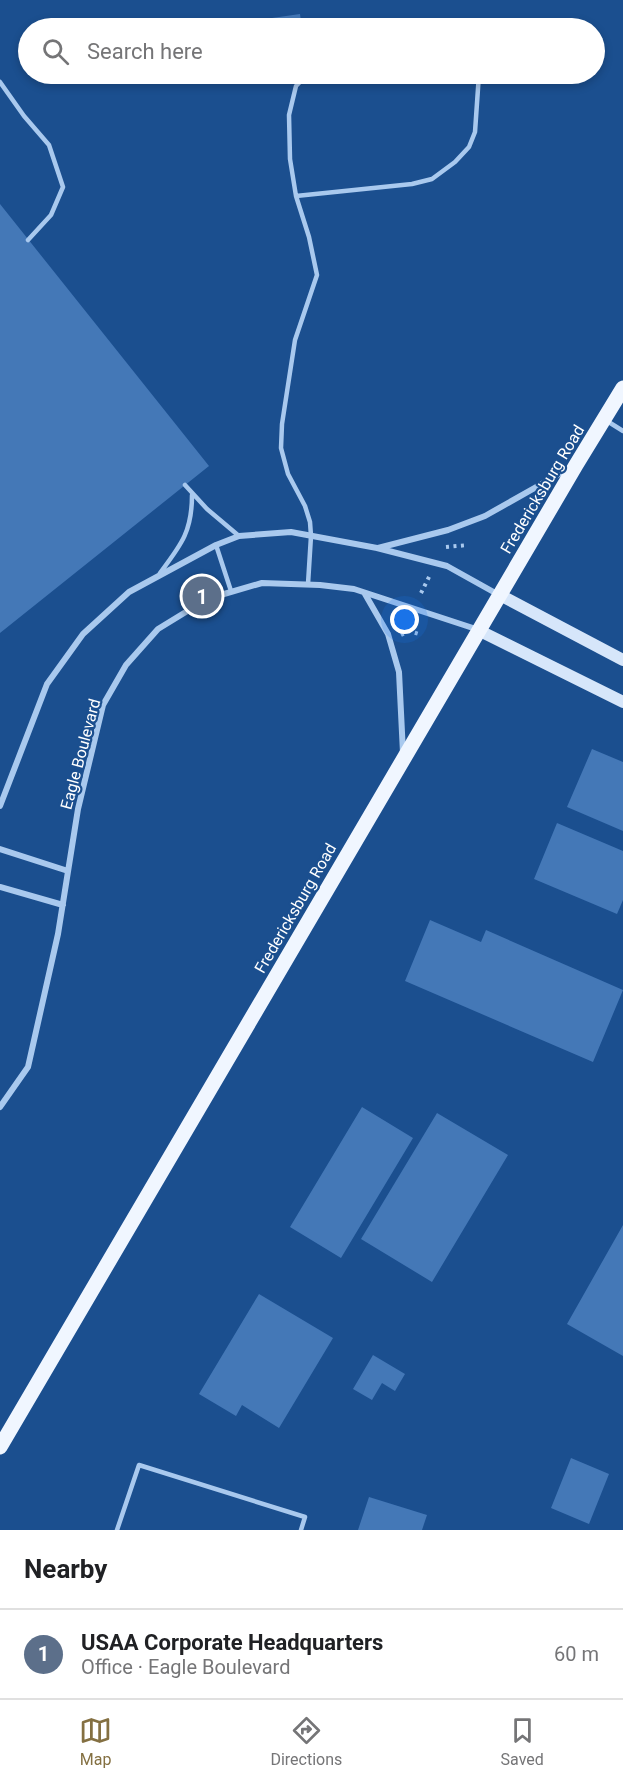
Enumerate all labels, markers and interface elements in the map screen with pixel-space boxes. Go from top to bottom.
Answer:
search box [18,18,605,84]
icon: search [39,35,72,68]
text: Search here [87,39,203,64]
street label: Fredericksburg Road [497,421,588,557]
pin: 1 [182,574,222,618]
your location [390,605,419,634]
street label: Eagle Boulevard [57,697,104,812]
street label: Fredericksburg Road [251,840,340,977]
text: Nearby [24,1554,107,1584]
text: USAA Corporate Headquarters [81,1630,383,1655]
text: 1 [38,1642,49,1666]
text: 60 m [554,1642,599,1666]
text: Office · Eagle Boulevard [81,1655,290,1679]
tab: Map [79,1714,112,1769]
tab: Directions [270,1714,342,1769]
tab: Saved [501,1714,544,1769]

